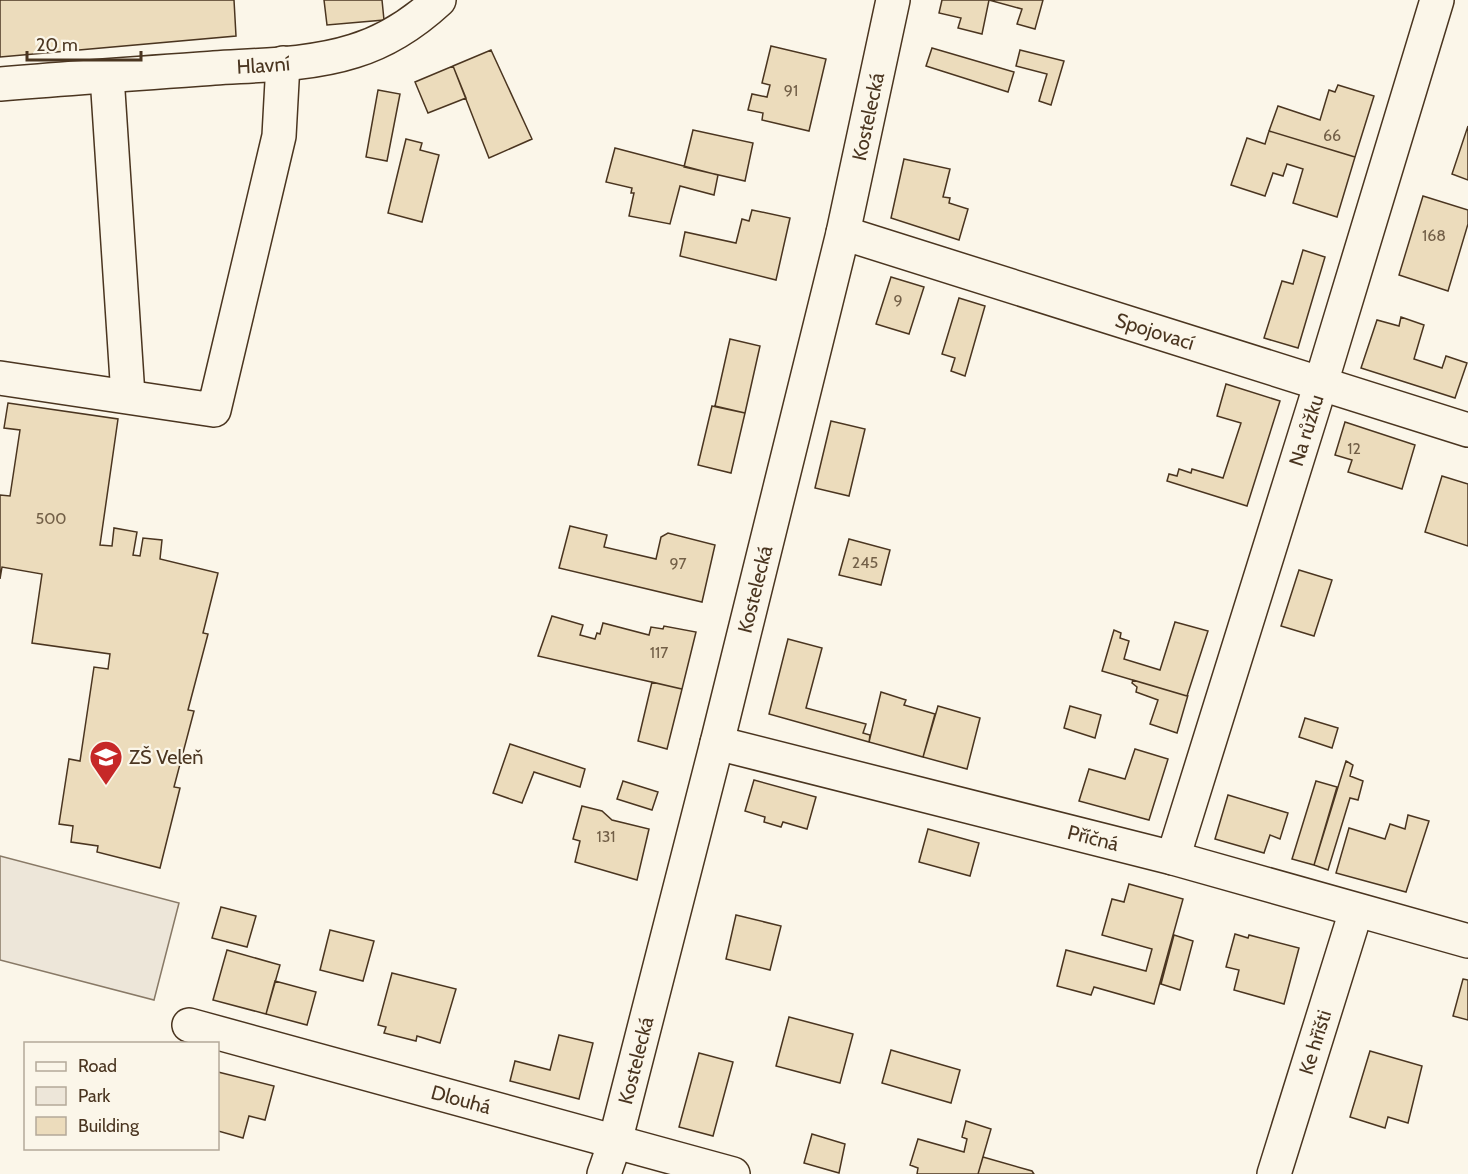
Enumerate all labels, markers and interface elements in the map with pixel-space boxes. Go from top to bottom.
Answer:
scale bar [27,24,141,62]
text: 20 m [36,34,78,56]
street label: Hlavní [236,51,291,79]
street label: Kostelecká [847,70,889,163]
house number: 91 [784,81,798,100]
house number: 66 [1323,126,1341,145]
house number: 168 [1422,226,1446,245]
house number: 9 [893,291,903,310]
street label: Spojovací [1112,308,1197,355]
street label: Na růžku [1284,392,1329,469]
house number: 12 [1347,439,1361,458]
house number: 500 [36,509,67,528]
street label: Kostelecká [733,543,777,636]
house number: 245 [852,553,878,572]
house number: 97 [669,554,687,573]
house number: 117 [650,643,668,662]
school or university icon: ZŠ Veleň [88,739,124,786]
place label: ZŠ Veleň [129,745,203,769]
street label: Příčná [1065,820,1122,856]
house number: 131 [596,827,616,846]
street label: Ke hřišti [1294,1007,1336,1077]
street label: Kostelecká [613,1014,659,1107]
legend [24,1042,219,1150]
text: Road [78,1055,117,1077]
street label: Dlouhá [428,1080,494,1119]
text: Park [78,1085,111,1107]
text: Building [78,1115,140,1137]

